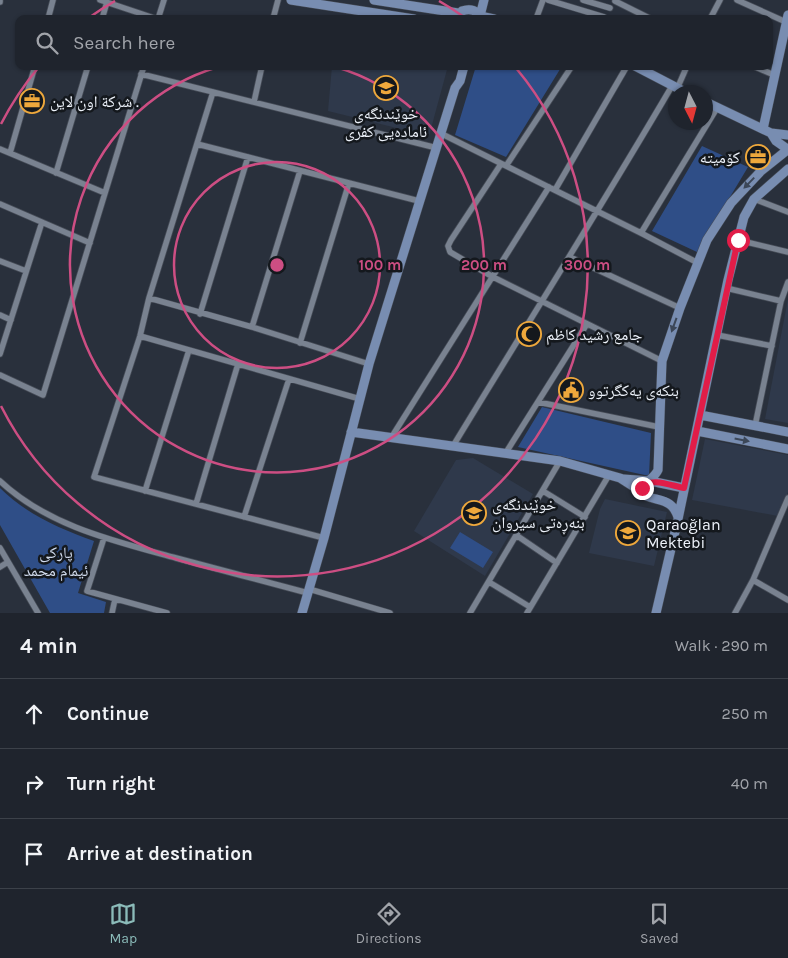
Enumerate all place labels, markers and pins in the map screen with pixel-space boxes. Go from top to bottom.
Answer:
school or university icon: خوێندنگەی ئامادەیی کفری [373,75,399,101]
office icon: شركة اون لاين . [19,88,45,114]
place label: شركة اون لاين . [50,92,139,112]
place label: خوێندنگەی ئامادەیی کفری [345,104,427,142]
office icon: کۆمیتە [745,144,771,170]
place label: کۆمیتە [700,148,740,167]
centre of rings [268,256,286,274]
mosque icon: جامع رشيد كاظم [516,321,542,347]
place label: جامع رشيد كاظم [546,325,643,345]
public building icon: بنکەی یەکگرتوو [558,377,584,403]
place label: بنکەی یەکگرتوو [588,381,679,401]
place label: خوێندنگەی بنەڕەتی سیروان [492,495,585,535]
school or university icon: خوێندنگەی بنەڕەتی سیروان [461,500,487,526]
place label: Qaraoğlan Mektebi [646,515,721,552]
school or university icon: Qaraoğlan Mektebi [615,520,641,546]

